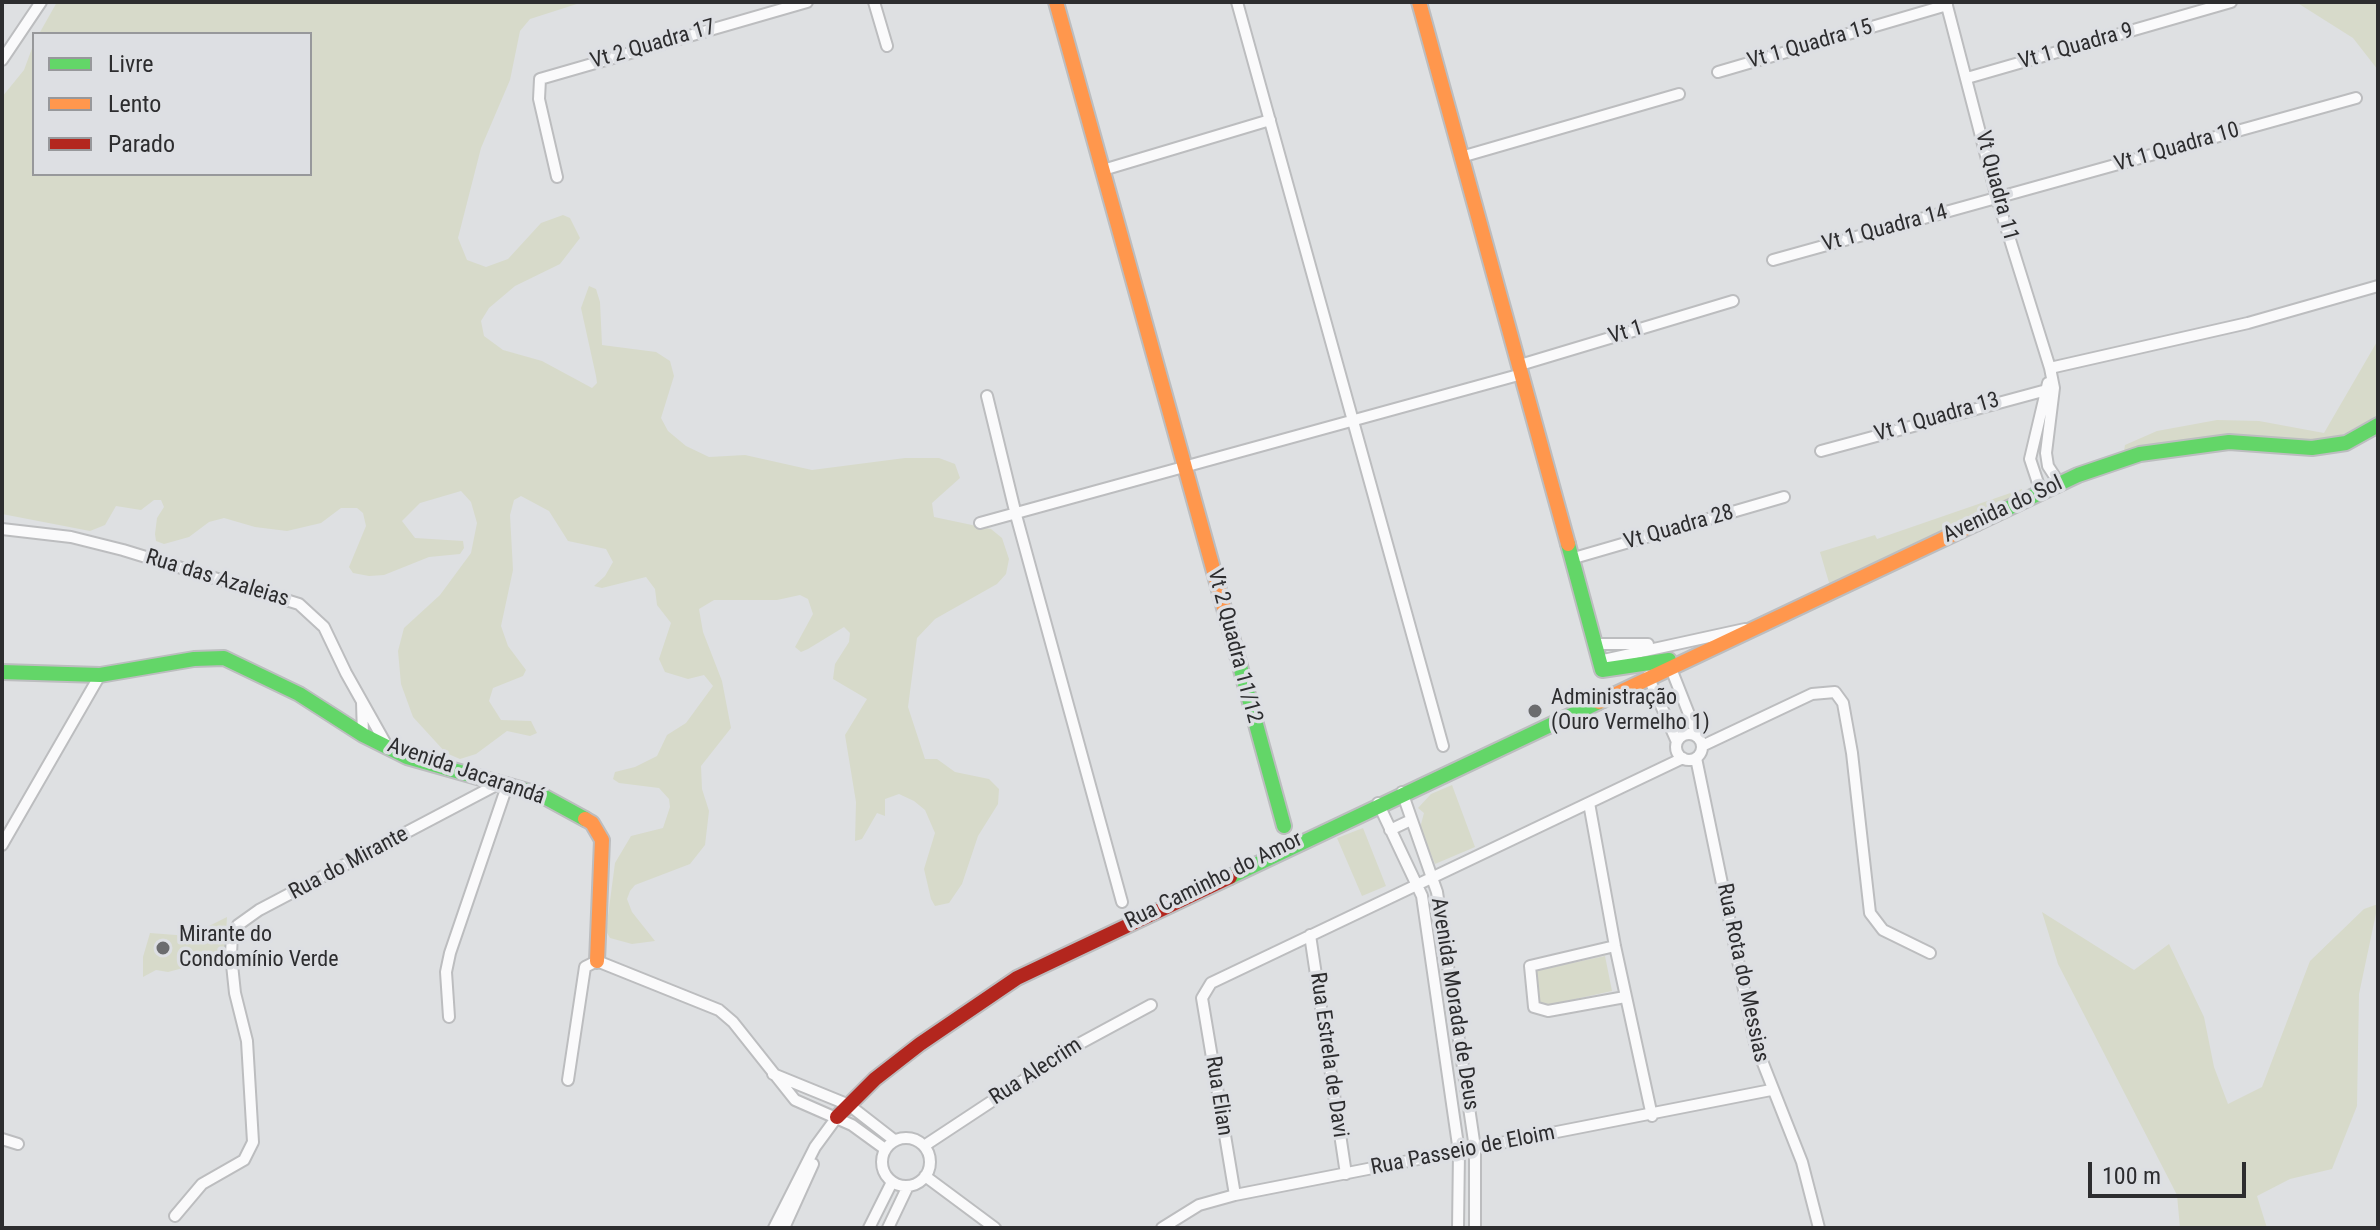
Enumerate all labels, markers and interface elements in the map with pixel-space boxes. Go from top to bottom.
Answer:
street label: Vt 2 Quadra 17 [588,15,718,75]
street label: Vt 1 Quadra 15 [1745,15,1875,75]
street label: Vt 1 Quadra 9 [2016,18,2136,76]
legend [32,32,312,176]
text: Livre [108,50,154,78]
text: Lento [108,90,161,118]
street label: Vt 1 Quadra 10 [2112,118,2242,178]
street label: Vt Quadra 11 [1969,128,2023,244]
text: Parado [108,130,175,158]
street label: Vt 1 Quadra 14 [1819,200,1951,258]
street label: Vt 1 [1606,315,1646,351]
street label: Vt 1 Quadra 13 [1872,388,2002,448]
street label: Avenida do Sol [1939,471,2067,549]
street label: Vt Quadra 28 [1621,500,1737,556]
street label: Rua das Azaleias [142,545,292,613]
street label: Vt 2 Quadra 11/12 [1201,566,1267,726]
place label: Administração (Ouro Vermelho 1) [1551,685,1710,736]
marker: Administração (Ouro Vermelho 1) [1526,702,1544,720]
street label: Avenida Jacarandá [384,733,548,811]
street label: Rua do Mirante [285,822,413,906]
street label: Rua Caminho do Amor [1121,827,1307,935]
street label: Rua Rota do Messias [1710,881,1774,1065]
street label: Avenida Morada de Deus [1424,896,1484,1112]
place label: Mirante do Condomínio Verde [179,922,339,974]
marker: Mirante do Condomínio Verde [154,939,172,957]
street label: Rua Estrela de Davi [1303,971,1353,1139]
street label: Rua Alecrim [985,1032,1087,1112]
street label: Rua Elian [1199,1054,1237,1138]
street label: Rua Passeio de Eloim [1369,1120,1557,1182]
scale bar [2092,1146,2250,1196]
text: 100 m [2102,1162,2161,1190]

